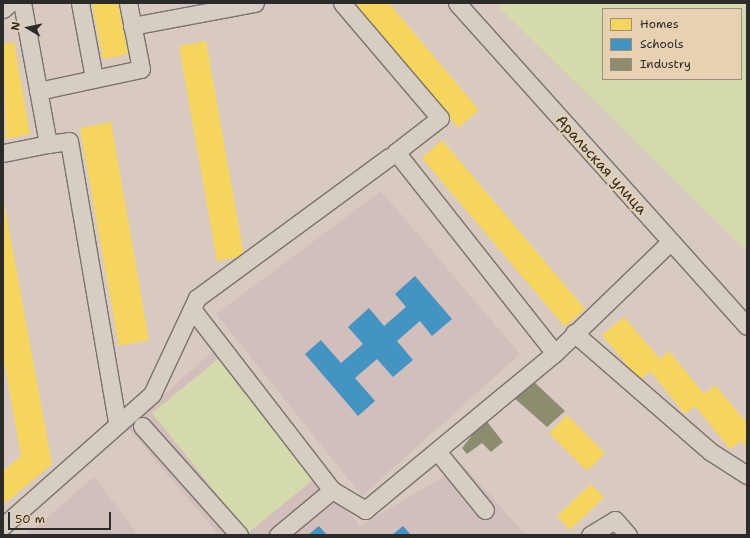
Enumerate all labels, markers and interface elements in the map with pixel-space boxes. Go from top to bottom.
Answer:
north arrow [8,8,48,48]
legend [602,8,742,80]
text: Homes [640,16,679,32]
text: N [8,21,24,32]
text: Schools [640,36,684,52]
text: Industry [640,56,691,72]
street label: Аральская улица [552,112,650,218]
scale bar [10,504,113,530]
text: 50 m [15,511,45,527]

